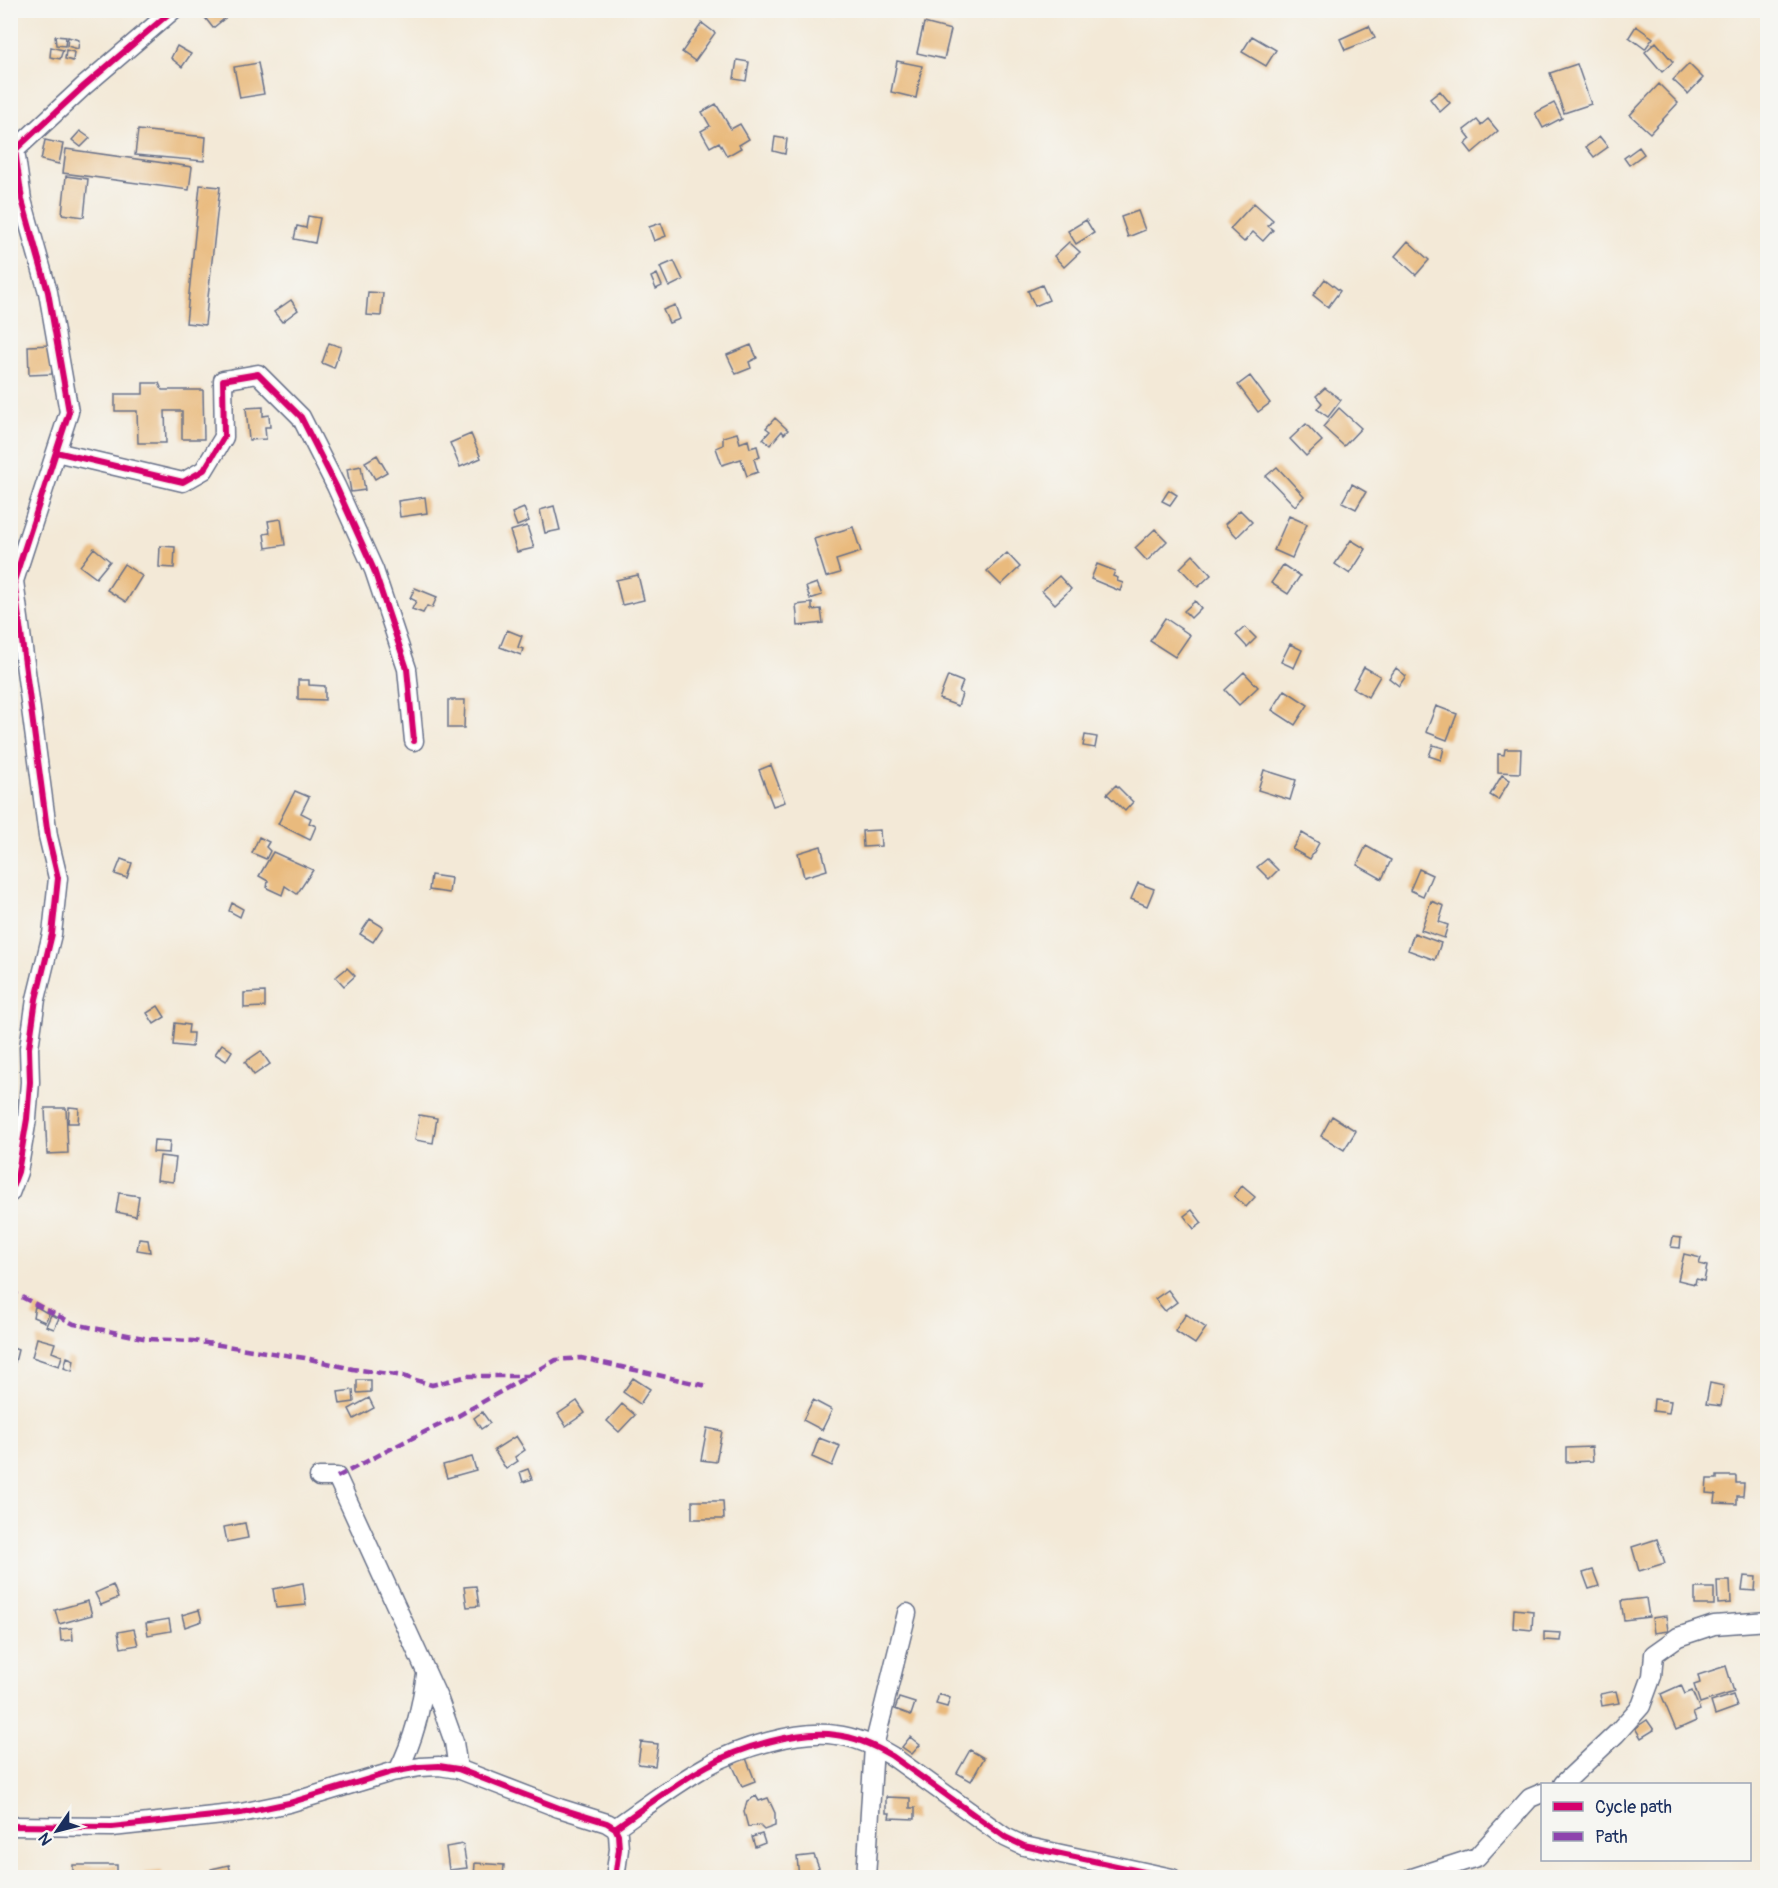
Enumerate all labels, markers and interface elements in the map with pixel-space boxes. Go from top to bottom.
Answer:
legend [1541,1783,1751,1861]
text: Cycle path [1595,1796,1672,1819]
north arrow [27,1801,87,1861]
text: Path [1595,1826,1628,1849]
text: N [34,1829,57,1849]

